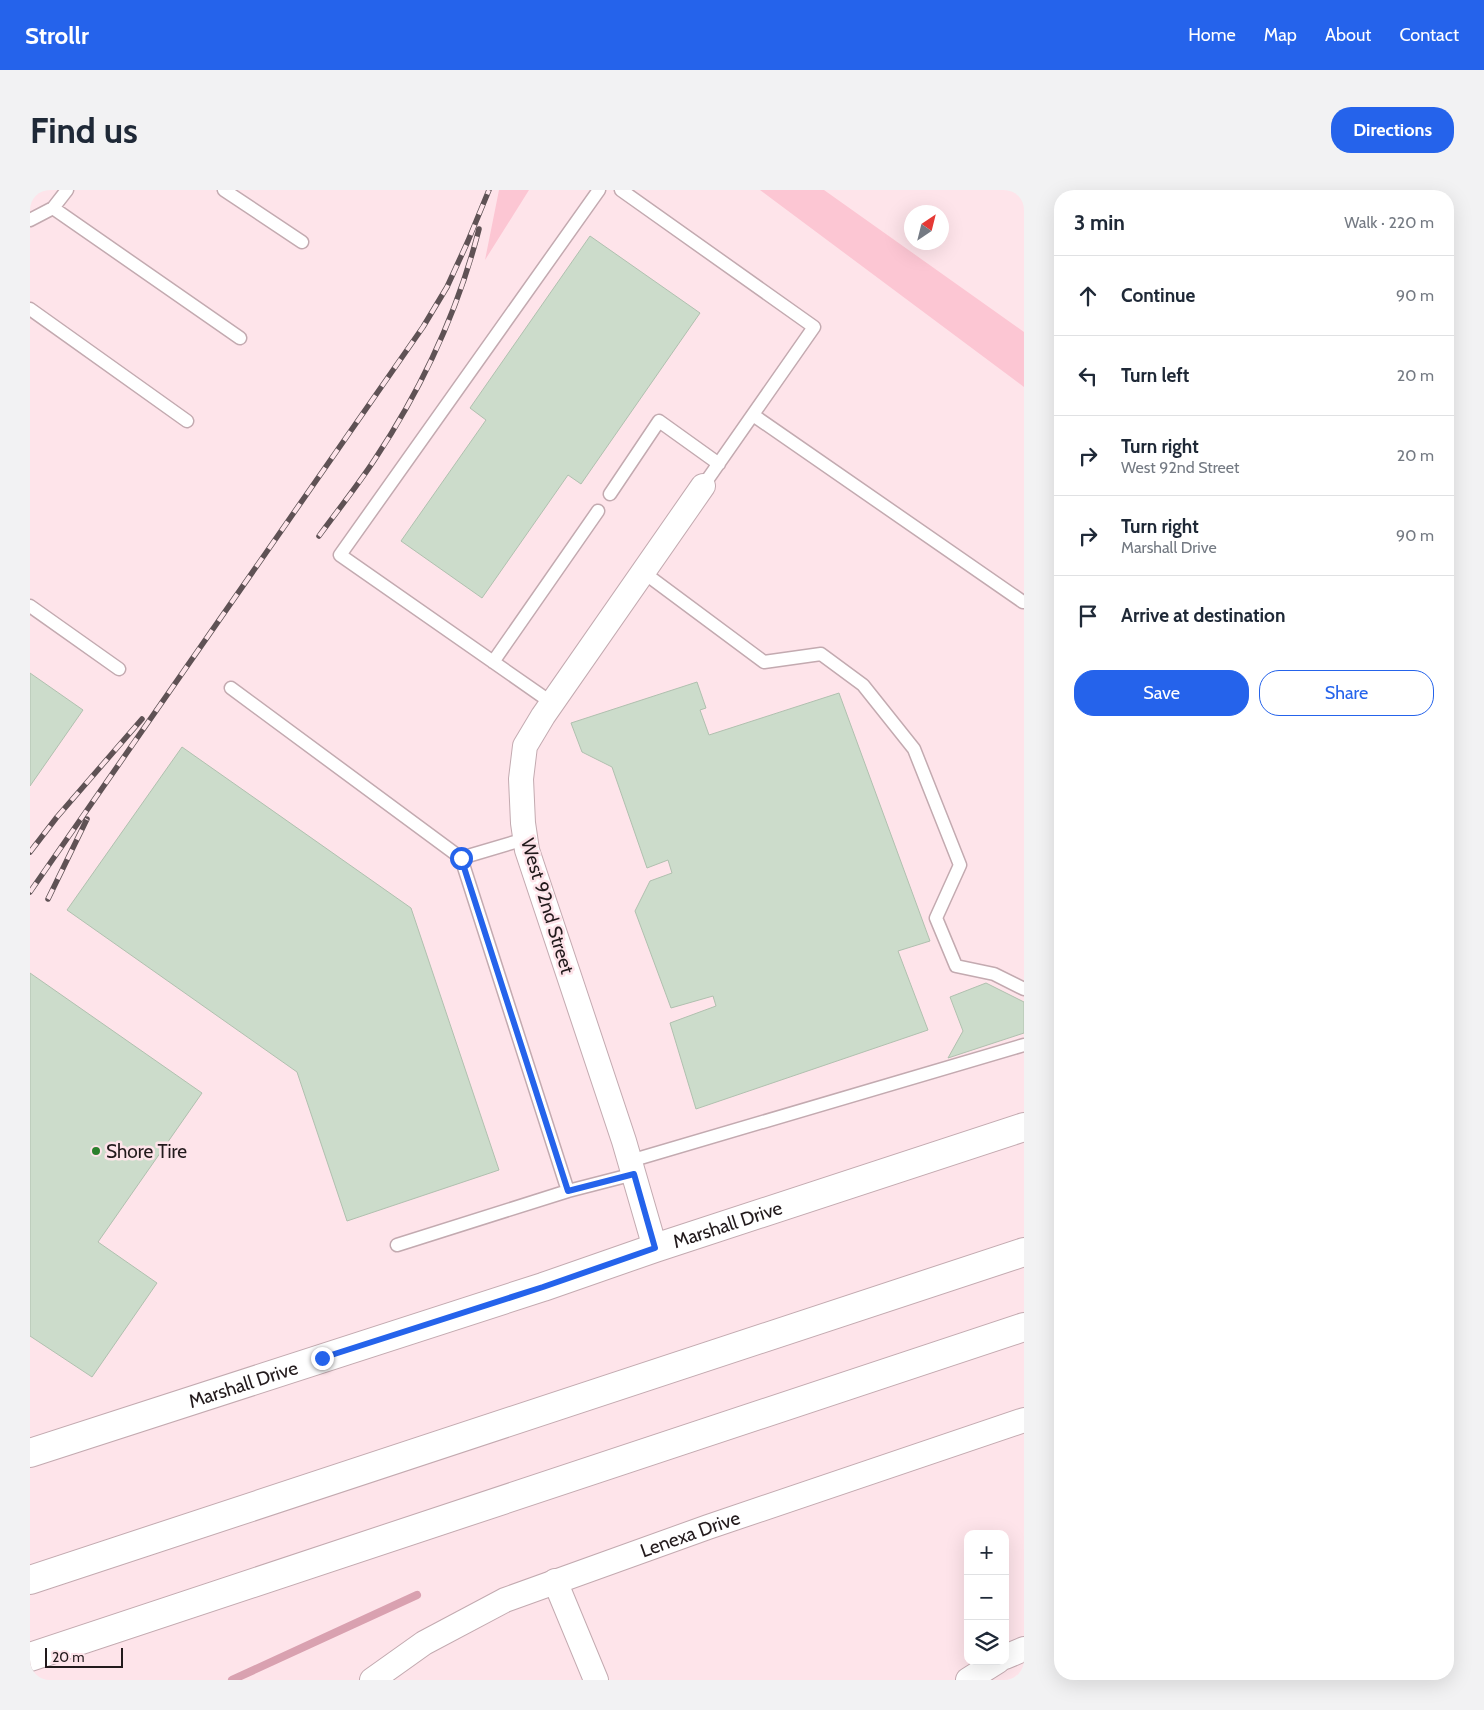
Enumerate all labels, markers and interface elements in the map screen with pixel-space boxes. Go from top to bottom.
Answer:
text: Strollr [25,21,89,50]
text: Home [1188,24,1236,46]
text: Map [1264,24,1297,46]
text: About [1325,24,1371,46]
text: Contact [1399,24,1459,46]
button: Directions [1331,107,1454,153]
text: Find us [30,109,138,152]
north arrow [904,205,949,250]
text: 3 min [1074,210,1125,235]
text: Walk · 220 m [1344,213,1434,232]
icon: ahead [1074,282,1102,310]
text: Continue [1121,284,1195,307]
text: 90 m [1396,286,1434,305]
icon: left [1074,362,1102,390]
text: Turn left [1121,364,1189,387]
text: 20 m [1397,366,1434,385]
text: Turn right [1121,435,1199,458]
icon: right [1074,442,1102,470]
text: 20 m [1397,446,1434,465]
text: West 92nd Street [1121,458,1239,477]
text: Turn right [1121,515,1199,538]
icon: right [1074,522,1102,550]
text: 90 m [1396,526,1434,545]
text: Marshall Drive [1121,538,1217,557]
icon: arrive [1074,602,1102,630]
text: Arrive at destination [1121,604,1285,627]
button: Save [1074,670,1249,716]
button: Share [1259,670,1434,716]
street label: West 92nd Street [516,836,579,977]
route start [450,847,473,870]
place label: Shore Tire [106,1140,187,1163]
marker: Shore Tire [90,1145,102,1157]
street label: Marshall Drive [670,1196,785,1253]
route end [311,1347,334,1370]
street label: Marshall Drive [186,1356,301,1413]
street label: Lenexa Drive [637,1506,743,1562]
map controls [964,1530,1009,1665]
button: + [964,1530,1009,1575]
button: − [964,1575,1009,1620]
button: layers [964,1620,1009,1665]
scale bar [45,1645,122,1668]
text: 20 m [52,1648,85,1666]

